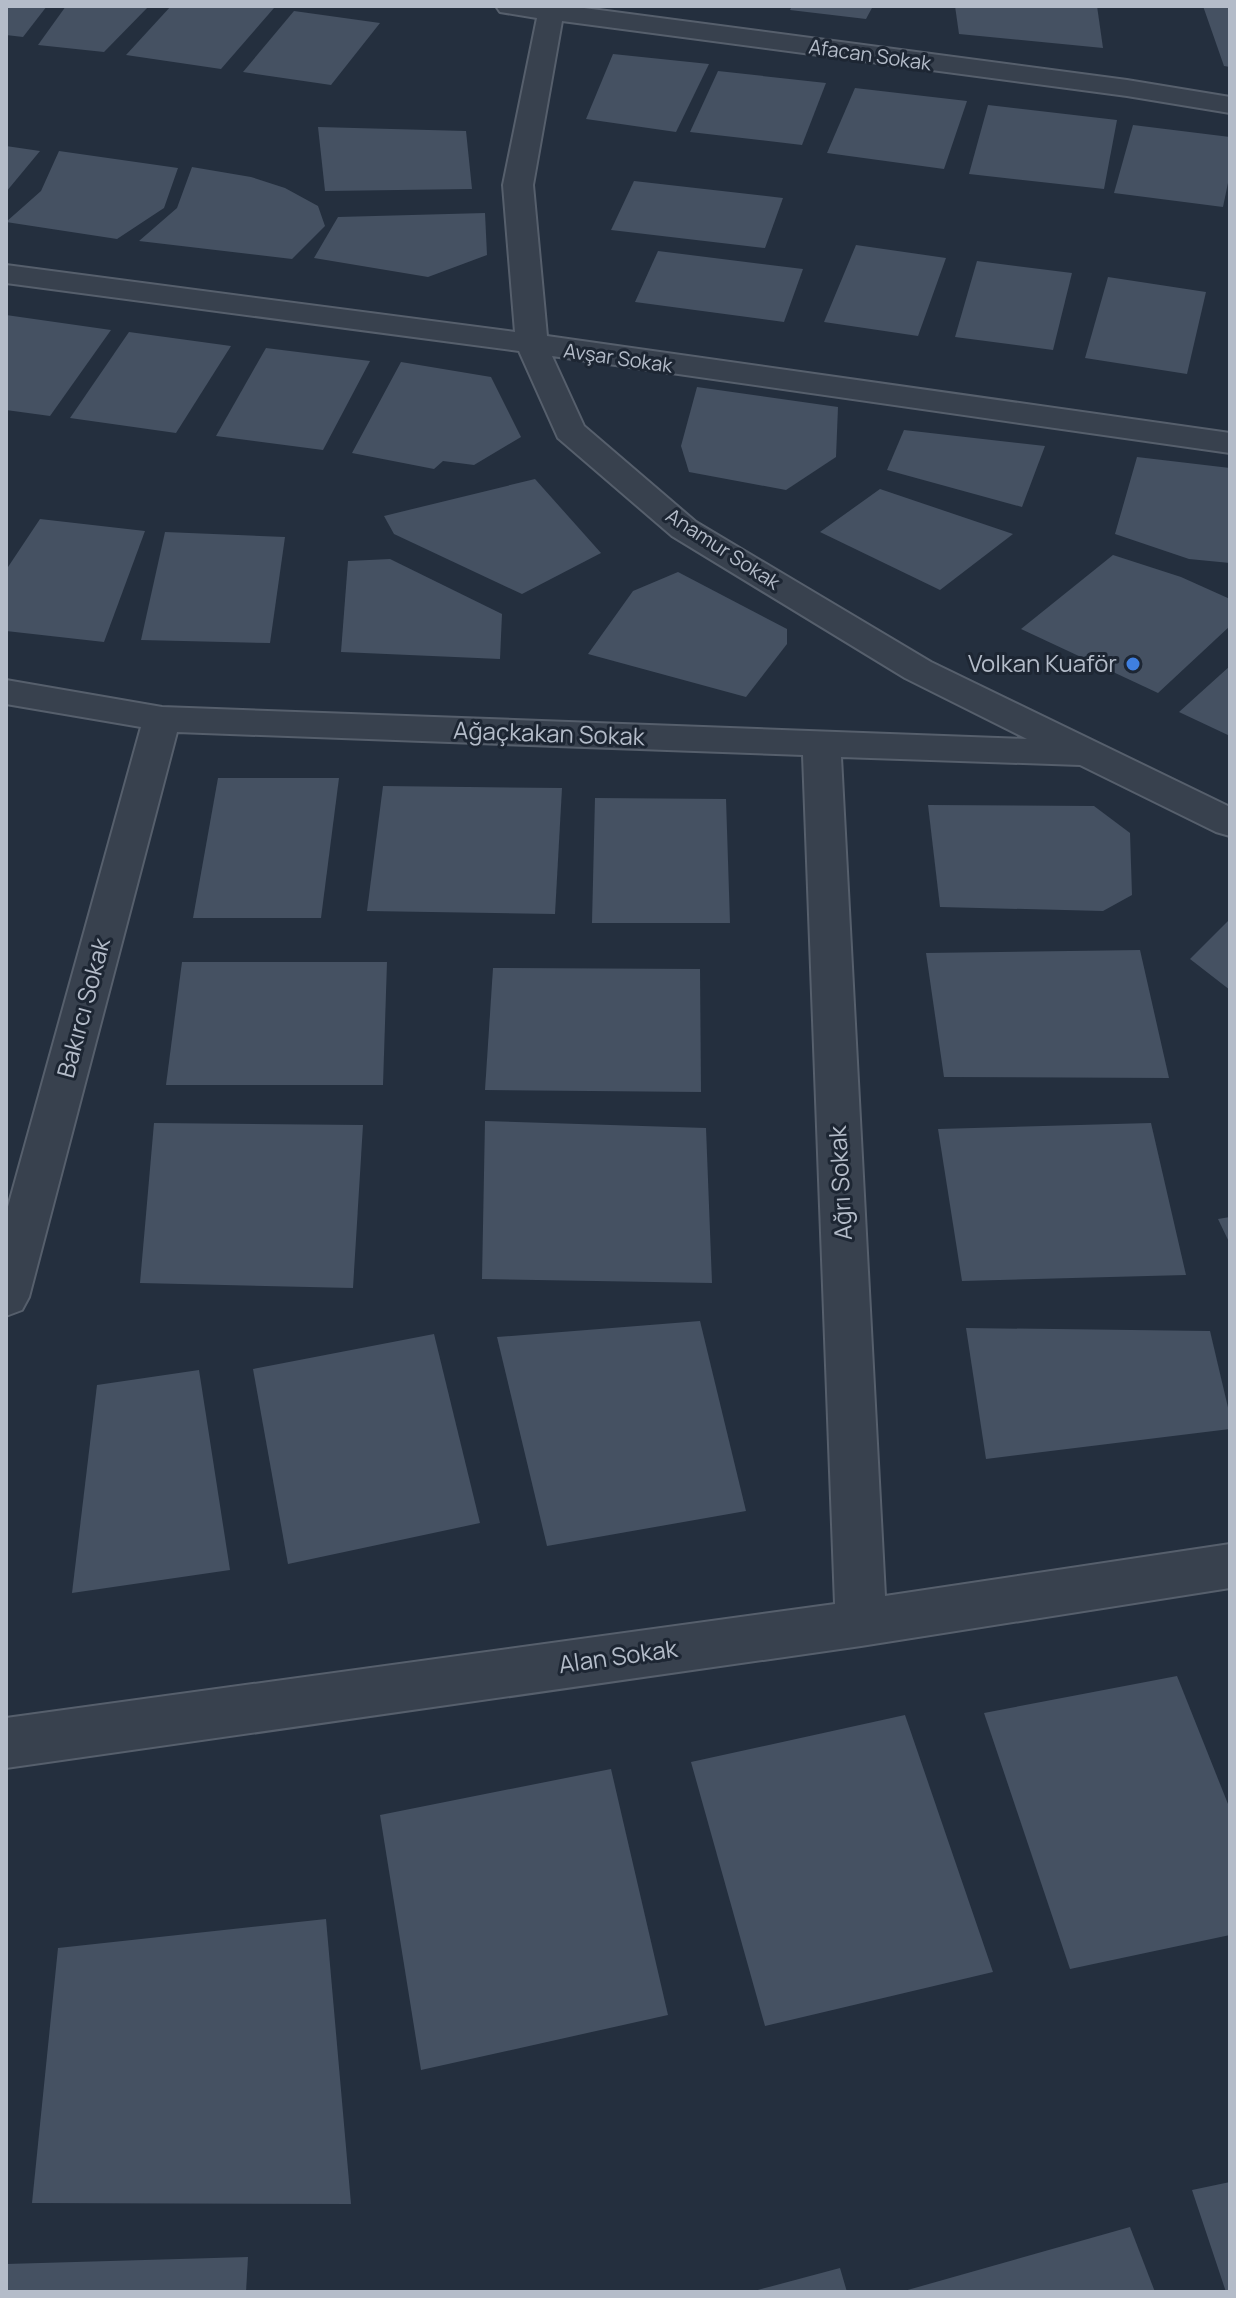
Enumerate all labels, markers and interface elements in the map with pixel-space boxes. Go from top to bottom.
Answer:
street label: Afacan Sokak [807,33,934,77]
street label: Avşar Sokak [562,337,675,379]
street label: Anamur Sokak [661,502,786,596]
place label: Volkan Kuaför [968,646,1117,679]
marker: Volkan Kuaför [1124,655,1142,673]
street label: Ağaçkakan Sokak [453,713,647,752]
street label: Bakırcı Sokak [48,933,117,1081]
street label: Ağrı Sokak [820,1124,859,1241]
street label: Alan Sokak [556,1631,680,1680]

